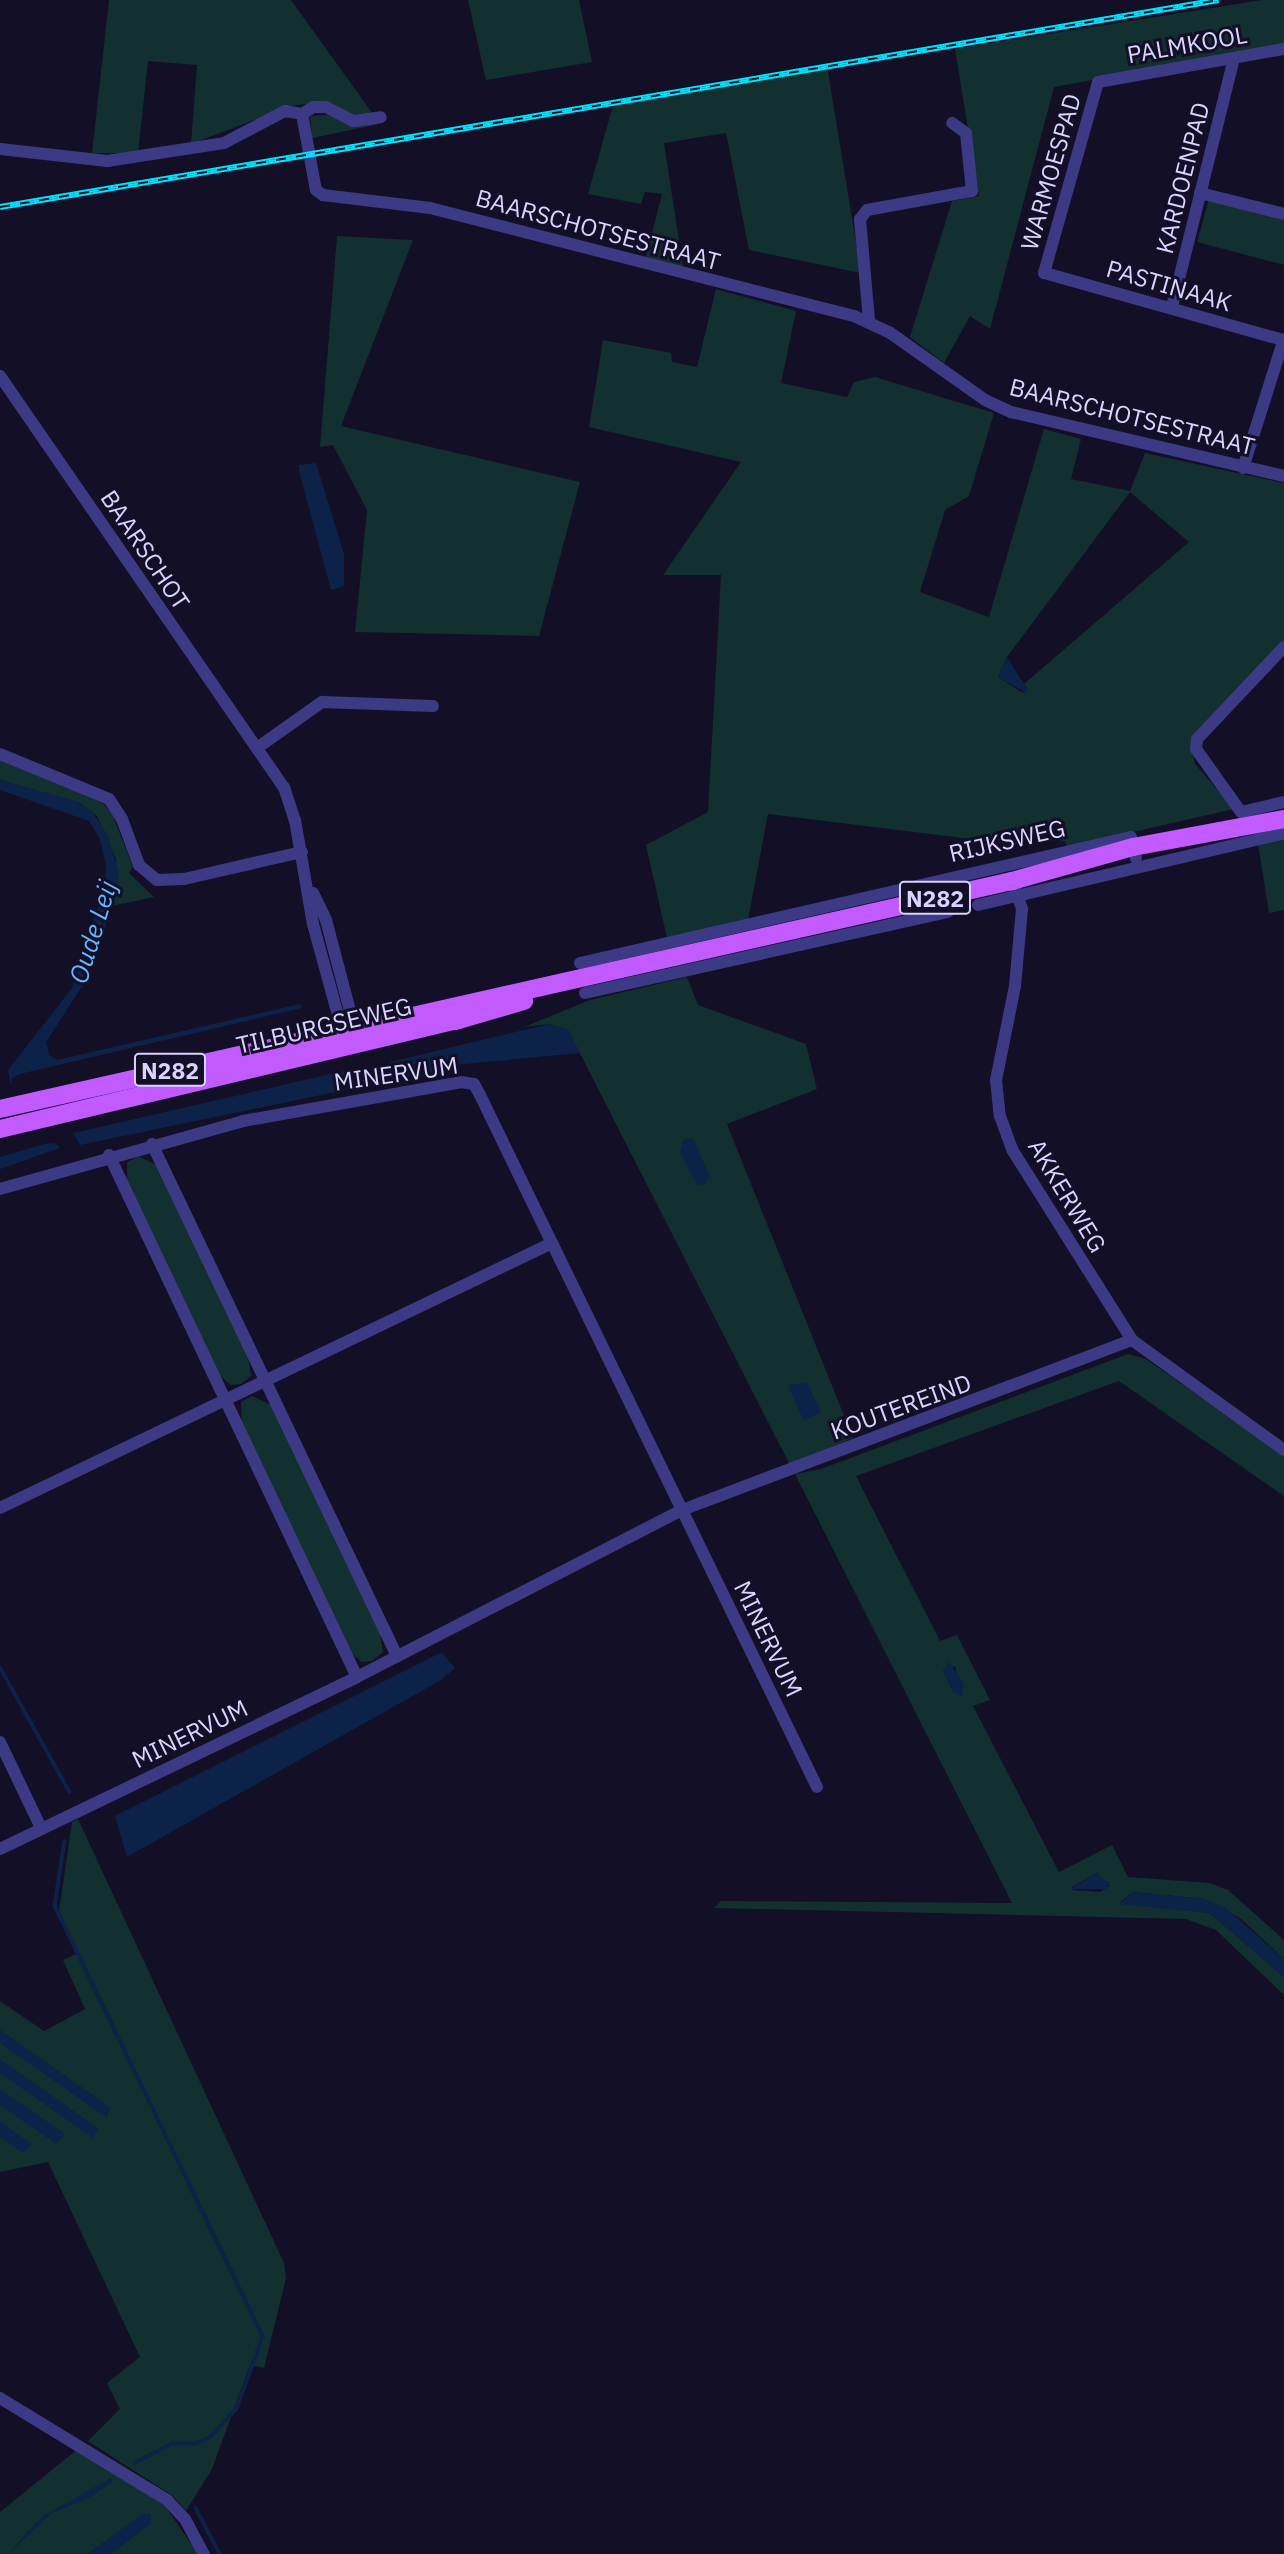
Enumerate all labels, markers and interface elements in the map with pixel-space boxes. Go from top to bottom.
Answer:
street label: PALMKOOL [1125,20,1249,70]
street label: WARMOESPAD [1015,90,1087,254]
street label: KARDOENPAD [1150,99,1216,257]
street label: BAARSCHOTSESTRAAT [473,184,723,276]
street label: PASTINAAK [1103,254,1235,318]
street label: BAARSCHOTSESTRAAT [1006,373,1258,461]
street label: BAARSCHOT [94,485,196,615]
street label: RIJKSWEG [946,814,1068,868]
water label: Oude Leij [63,877,123,987]
road number: N282 [898,878,972,917]
street label: TILBURGSEWEG [234,992,414,1060]
road number: N282 [133,1050,207,1090]
street label: MINERVUM [332,1051,460,1097]
street label: AKKERWEG [1022,1134,1112,1258]
street label: KOUTEREIND [827,1368,975,1446]
street label: MINERVUM [728,1576,808,1702]
street label: MINERVUM [127,1694,253,1774]

